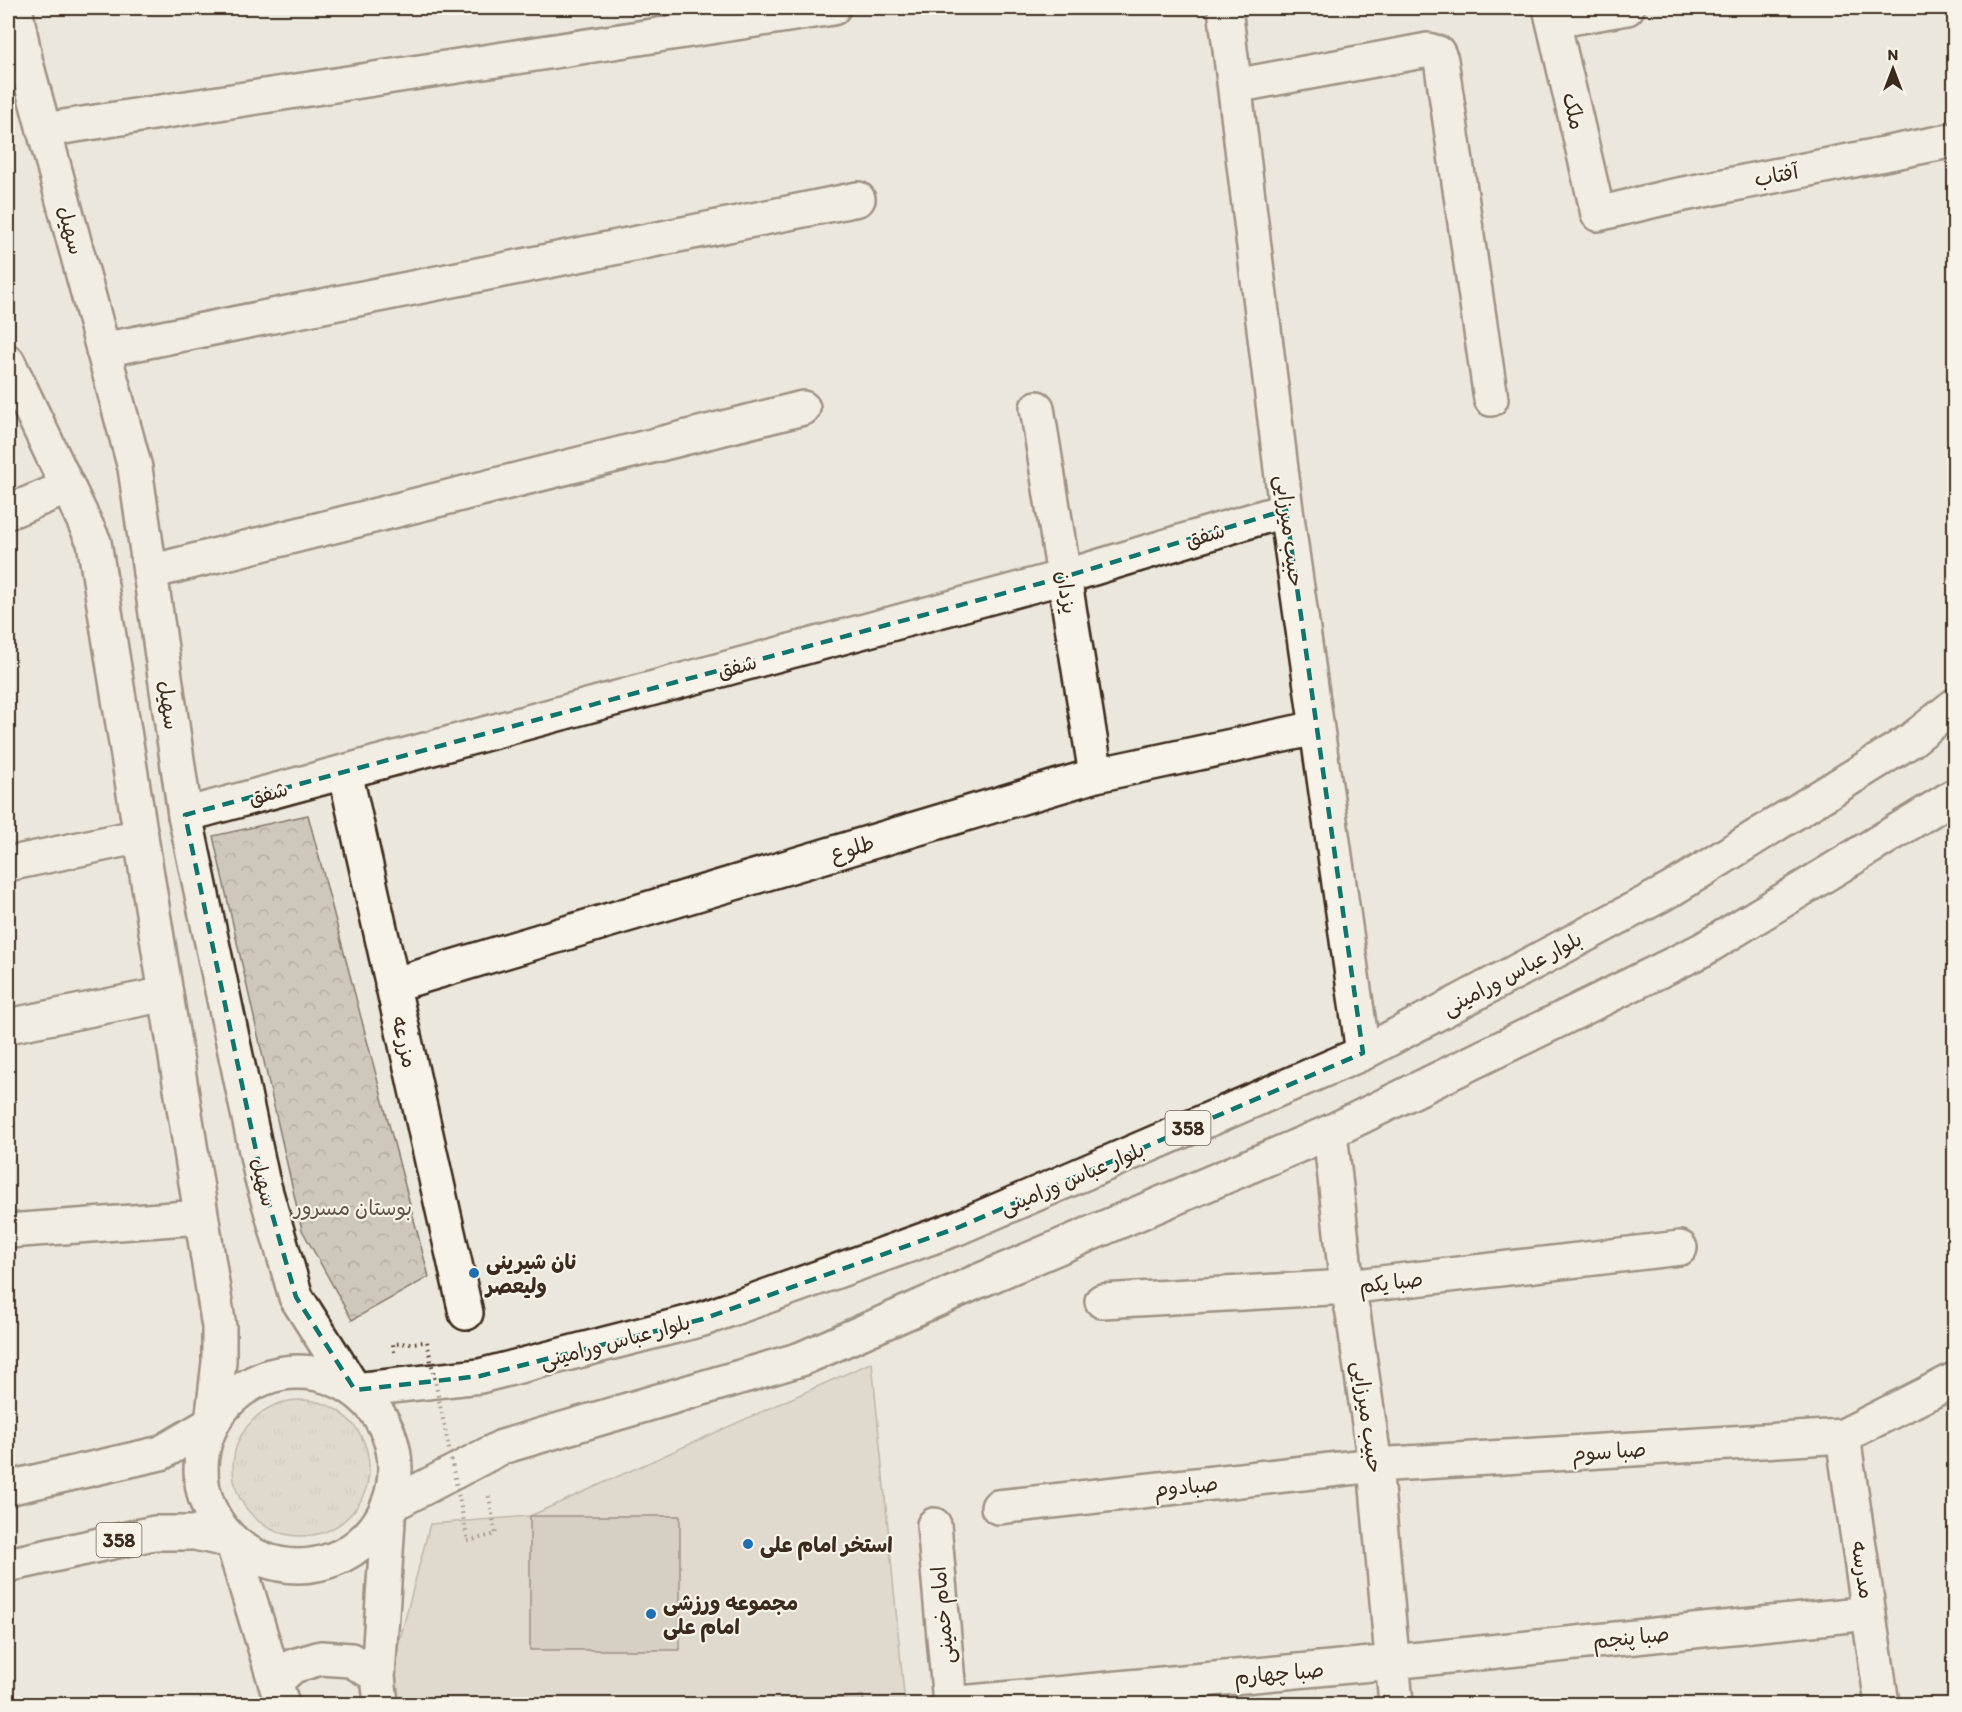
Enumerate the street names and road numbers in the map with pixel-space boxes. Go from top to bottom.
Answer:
street label: ملک [1558,90,1590,132]
street label: آفتاب [1752,158,1801,192]
street label: سهیل [53,203,89,257]
street label: حبیب میرزایی [1269,474,1309,589]
street label: شفق [1182,517,1228,553]
street label: یزدان [1051,569,1083,615]
street label: شفق [714,649,760,683]
street label: سهیل [153,679,185,731]
street label: شفق [245,776,291,810]
street label: طلوع [827,829,878,869]
street label: بلوار عباس ورامینی [1438,926,1587,1022]
street label: مزرعه [387,1014,423,1070]
road number: 358 [1166,1111,1210,1145]
street label: بلوار عباس ورامینی [996,1136,1149,1222]
street label: سهیل [246,1155,282,1209]
street label: صبا یکم [1358,1266,1425,1302]
street label: بلوار عباس ورامینی [537,1309,693,1375]
street label: حبیب میرزایی [1346,1359,1388,1475]
street label: صبا سوم [1571,1436,1647,1470]
street label: صبادوم [1153,1470,1220,1506]
road number: 358 [96,1523,142,1557]
street label: مدرسه [1847,1540,1879,1600]
street label: امام خمینی [925,1565,963,1665]
street label: صبا پنجم [1591,1621,1671,1657]
street label: صبا چهارم [1233,1657,1325,1693]

